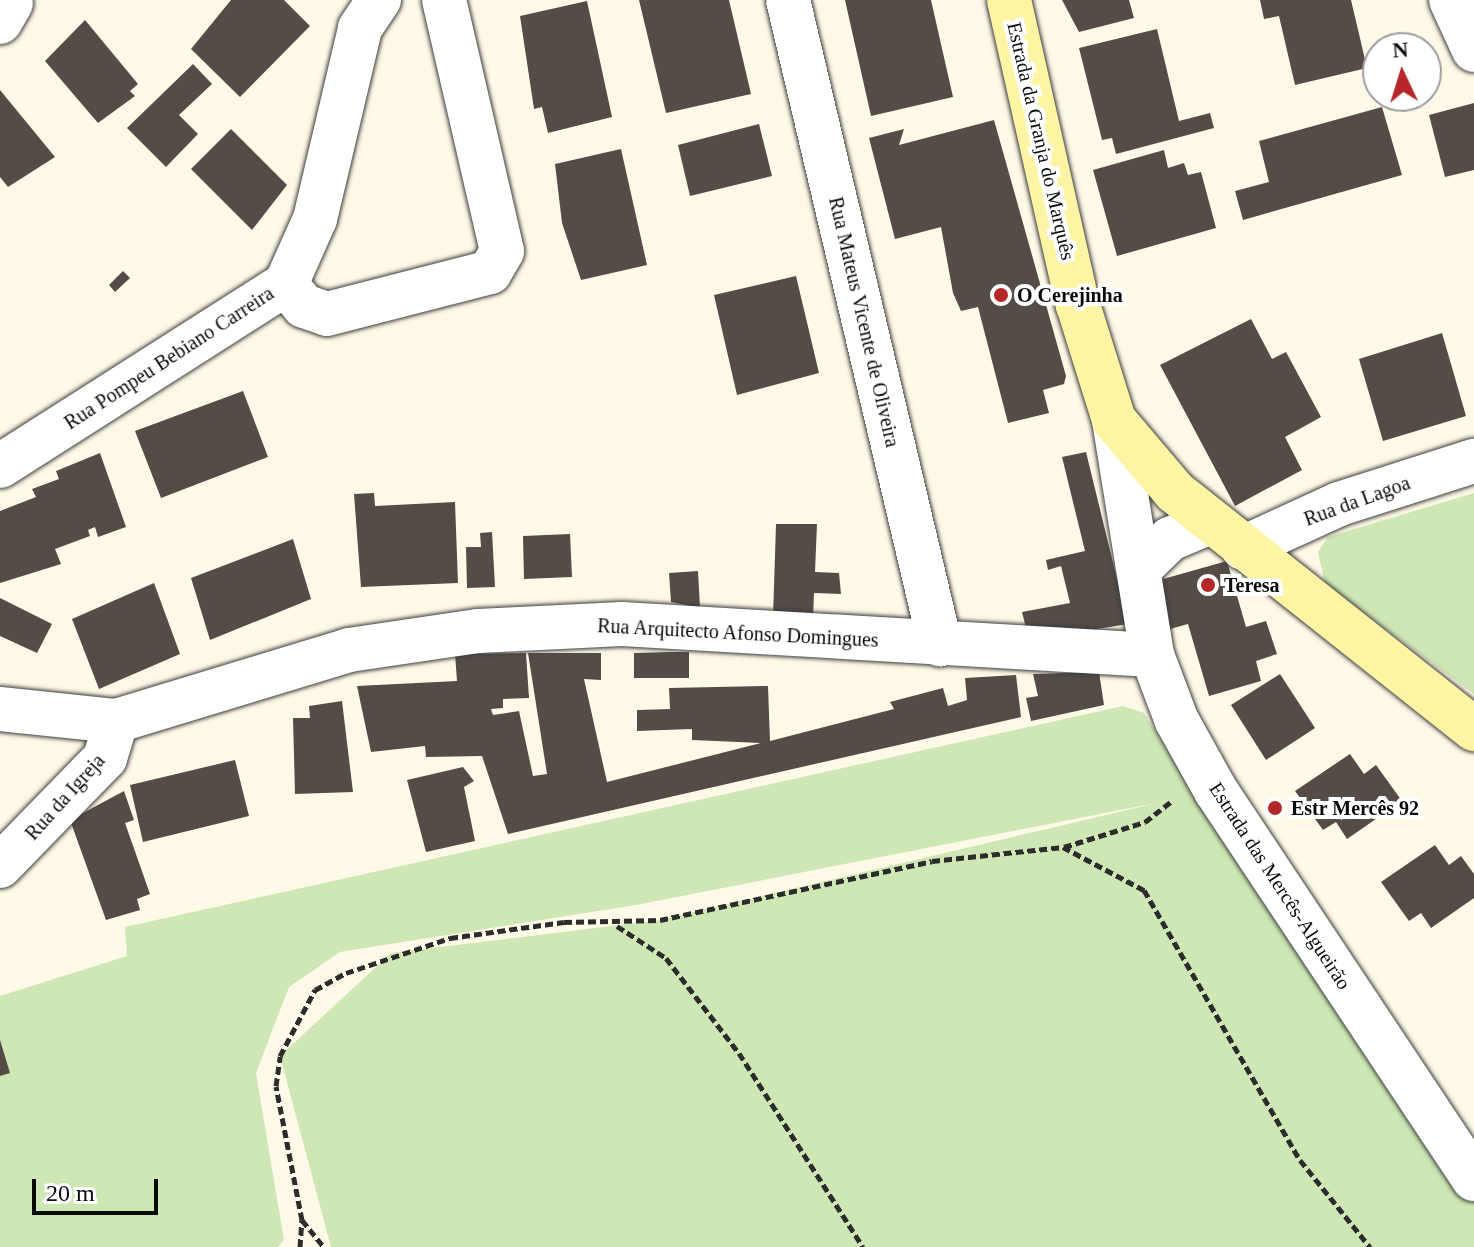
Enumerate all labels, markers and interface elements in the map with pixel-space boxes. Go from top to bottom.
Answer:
street label: Estrada da Granja do Marquês [1002,20,1080,262]
north arrow [1362,32,1442,112]
text: N [1392,37,1409,63]
street label: Rua Mateus Vicente de Oliveira [823,194,905,450]
street label: Rua Pompeu Bebiano Carreira [60,281,278,435]
place label: O Cerejinha [1017,283,1123,307]
marker: O Cerejinha [992,286,1010,304]
street label: Rua da Lagoa [1301,471,1413,531]
place label: Teresa [1224,573,1280,597]
marker: Teresa [1199,576,1217,594]
street label: Rua Arquitecto Afonso Domingues [596,614,880,652]
street label: Rua da Igreja [20,749,110,845]
street label: Estrada das Mercês-Algueirão [1204,778,1356,994]
place label: Estr Mercês 92 [1291,796,1419,820]
marker: Estr Mercês 92 [1266,799,1284,817]
scale bar [36,1163,162,1213]
text: 20 m [46,1180,95,1206]

